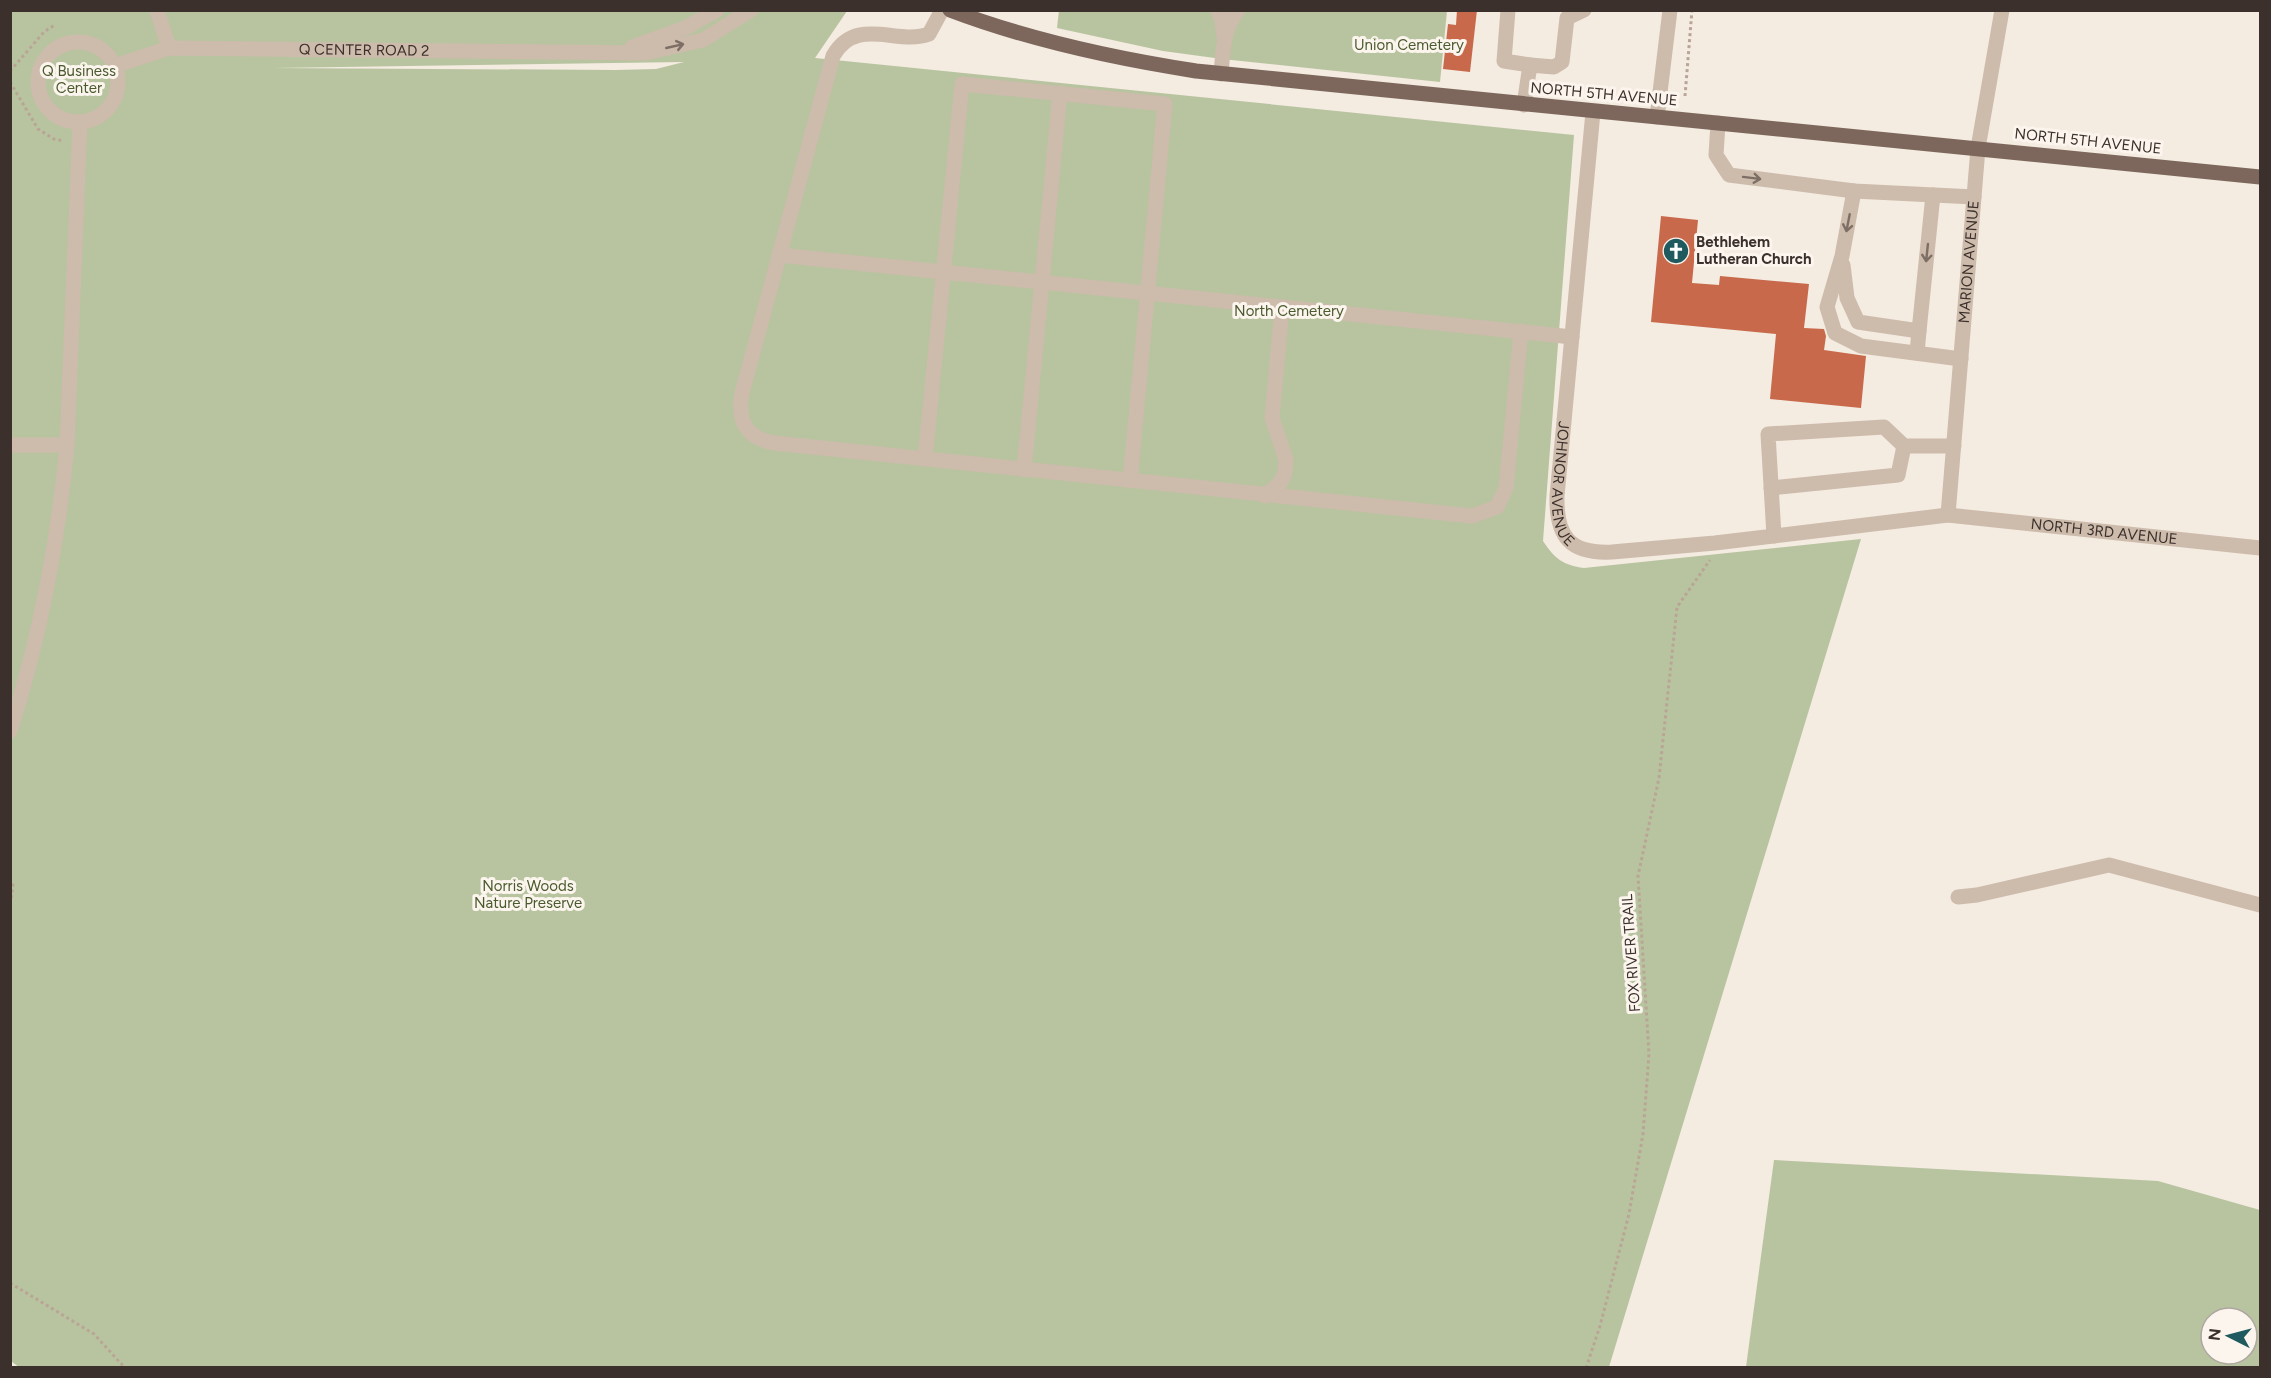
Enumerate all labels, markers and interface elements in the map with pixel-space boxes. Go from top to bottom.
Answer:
park label: Union Cemetery [1354,36,1464,54]
one-way arrow [666,39,685,51]
street label: Q CENTER ROAD 2 [299,40,429,60]
park label: Q Business Center [42,62,116,97]
street label: NORTH 5TH AVENUE [1530,79,1678,109]
street label: NORTH 5TH AVENUE [2014,124,2162,158]
one-way arrow [1741,173,1761,184]
street label: MARION AVENUE [1955,200,1983,324]
one-way arrow [1842,213,1853,233]
place label: Bethlehem Lutheran Church [1696,233,1812,268]
church icon: Bethlehem Lutheran Church [1661,236,1691,266]
one-way arrow [1921,243,1932,262]
park label: North Cemetery [1234,302,1344,320]
street label: JOHNOR AVENUE [1548,420,1578,550]
street label: NORTH 3RD AVENUE [2030,515,2178,548]
park label: Norris Woods Nature Preserve [474,877,582,912]
street label: FOX RIVER TRAIL [1618,893,1644,1013]
north arrow [2199,1306,2259,1366]
text: N [2204,1327,2225,1342]

